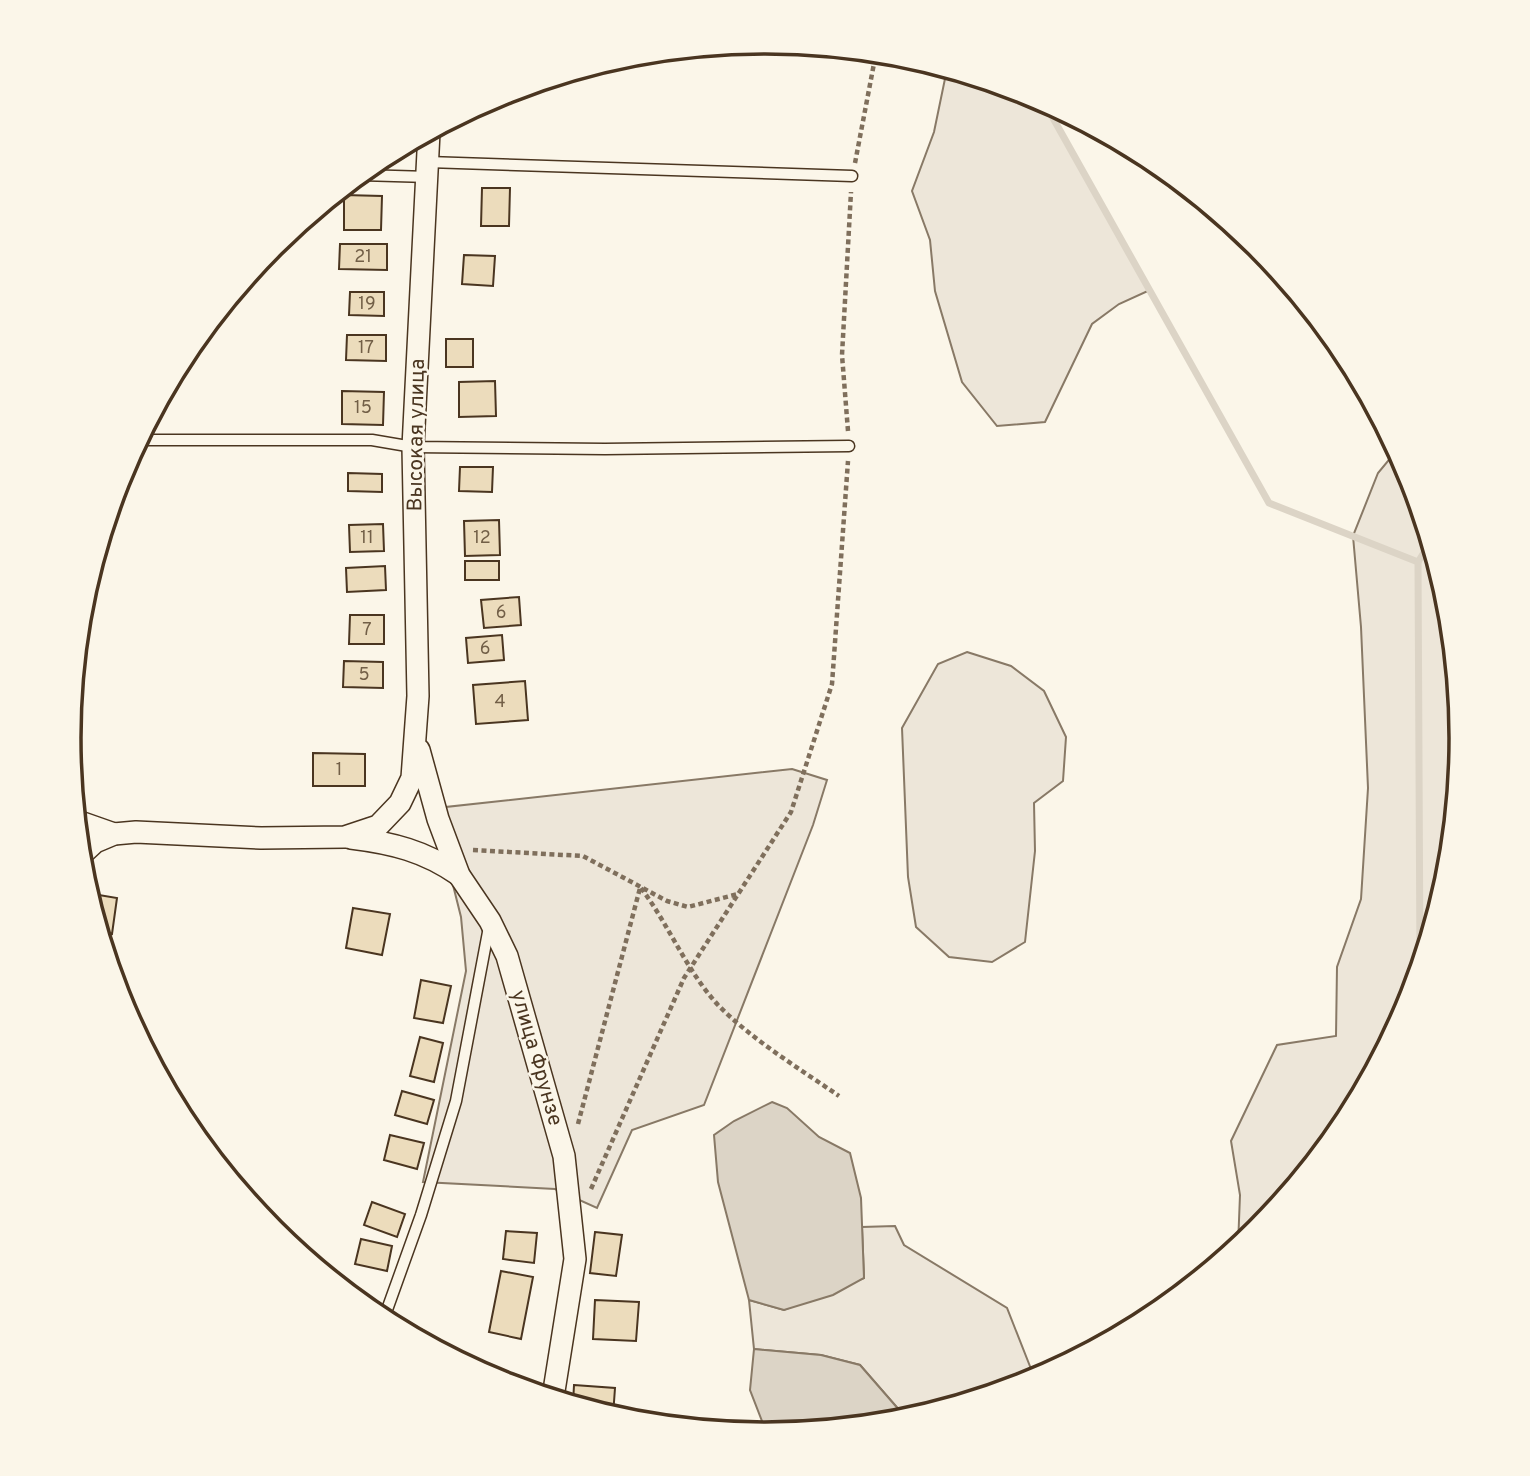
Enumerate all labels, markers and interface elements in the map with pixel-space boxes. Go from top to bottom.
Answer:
house number: 21 [354,246,372,269]
house number: 19 [358,293,376,316]
house number: 17 [358,337,374,360]
street label: Высокая улица [402,358,432,512]
house number: 15 [354,397,372,420]
house number: 11 [360,527,374,550]
house number: 12 [473,527,491,550]
house number: 6 [496,602,506,625]
house number: 7 [362,619,372,642]
house number: 6 [480,638,490,661]
house number: 5 [358,664,370,687]
house number: 4 [494,691,506,714]
house number: 1 [336,759,342,782]
street label: улица Фрунзе [504,987,568,1129]

